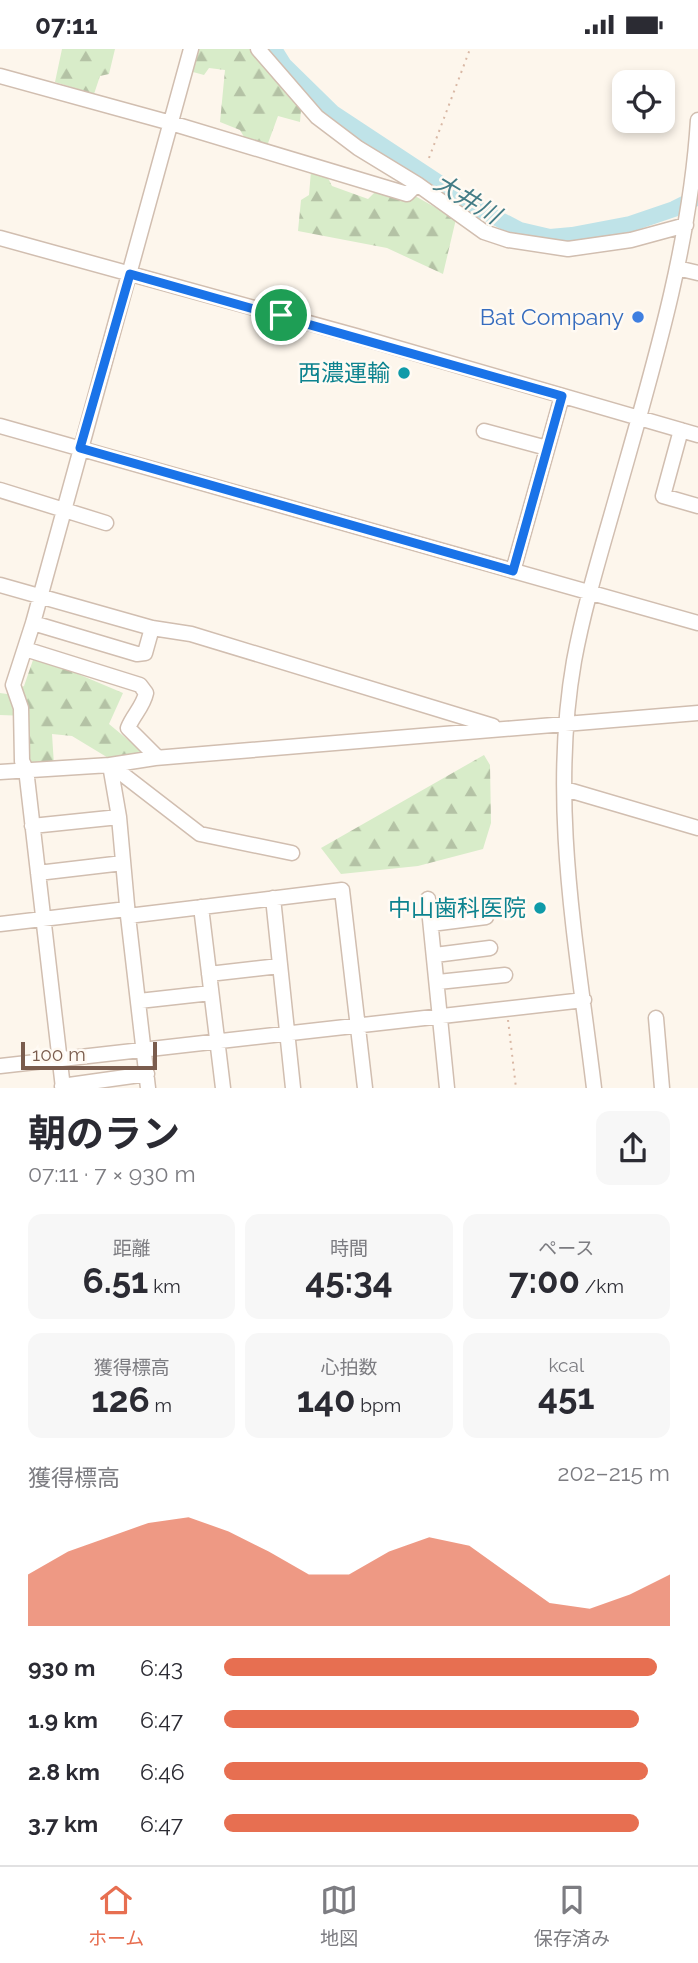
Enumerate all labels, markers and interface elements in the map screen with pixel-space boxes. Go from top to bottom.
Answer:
text: 07:11 [35,10,98,40]
map controls [612,70,675,133]
button: locate [612,70,675,133]
water label: 大井川 [429,168,508,231]
pin [251,285,311,345]
icon: arrive [262,296,300,334]
place label: Bat Company [480,303,624,330]
marker: Bat Company [630,309,646,325]
place label: 西濃運輸 [298,359,390,386]
marker: 西濃運輸 [396,365,412,381]
place label: 中山歯科医院 [388,894,526,921]
marker: 中山歯科医院 [532,900,548,916]
scale bar [21,1039,158,1071]
text: 100 m [32,1043,86,1065]
text: 朝のラン [28,1111,180,1156]
button: share [596,1111,670,1185]
text: 07:11 · 7 × 930 m [28,1160,196,1187]
text: 距離 [113,1237,151,1259]
text: 時間 [330,1237,368,1259]
text: ペース [538,1237,594,1259]
text: 6.51 [83,1260,148,1301]
text: 45:34 [305,1260,393,1301]
text: 7:00 [509,1260,580,1301]
text: km [148,1275,181,1297]
text: /km [580,1275,624,1297]
text: kcal [549,1354,584,1376]
text: 獲得標高 [94,1356,170,1378]
text: 心拍数 [320,1356,378,1378]
text: 451 [538,1376,595,1417]
text: 126 [91,1379,150,1420]
text: 140 [297,1379,355,1420]
text: m [150,1394,172,1416]
text: bpm [355,1394,401,1416]
text: 202–215 m [558,1459,670,1486]
text: 獲得標高 [28,1464,120,1491]
text: 930 m [28,1654,95,1681]
text: 6:43 [140,1654,183,1681]
text: 1.9 km [28,1706,98,1733]
text: 6:47 [140,1706,183,1733]
text: 2.8 km [28,1758,100,1785]
text: 6:46 [140,1758,185,1785]
text: 3.7 km [28,1810,98,1837]
text: 6:47 [140,1810,183,1837]
tab: ホーム [88,1881,144,1950]
tab: 地図 [320,1881,358,1950]
tab: 保存済み [534,1881,610,1950]

